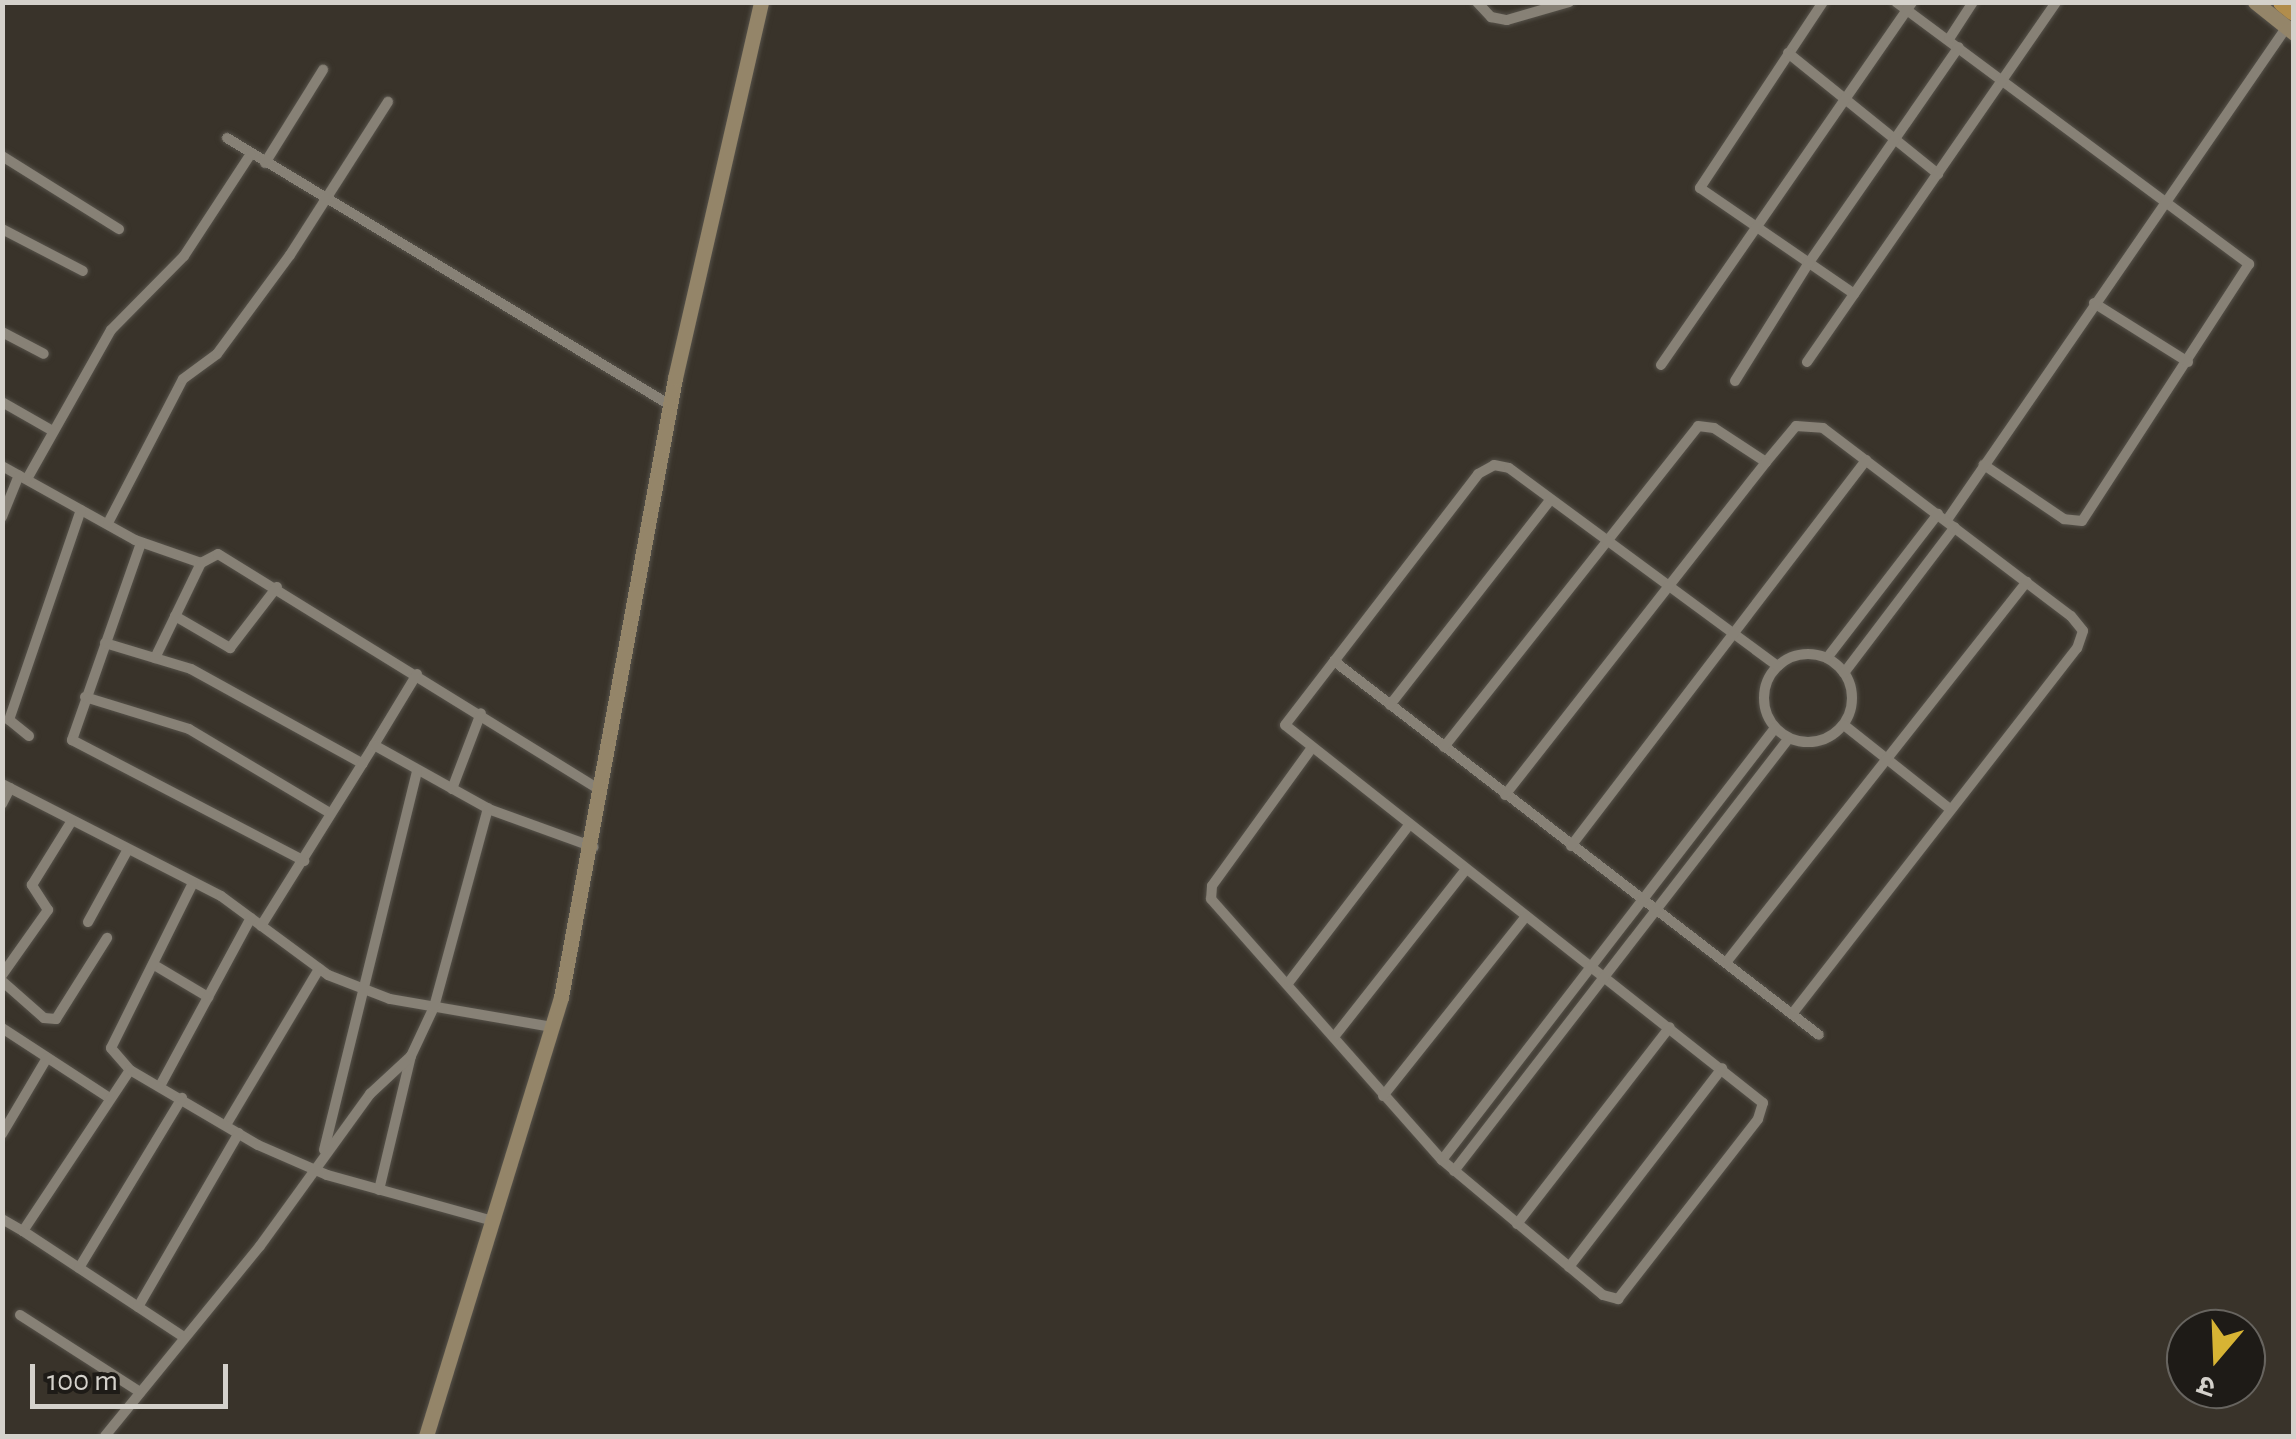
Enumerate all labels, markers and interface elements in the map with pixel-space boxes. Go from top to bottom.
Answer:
north arrow [2166,1309,2266,1409]
scale bar [35,1344,232,1406]
text: 100 m [47,1366,118,1396]
text: उ [2195,1370,2219,1401]

